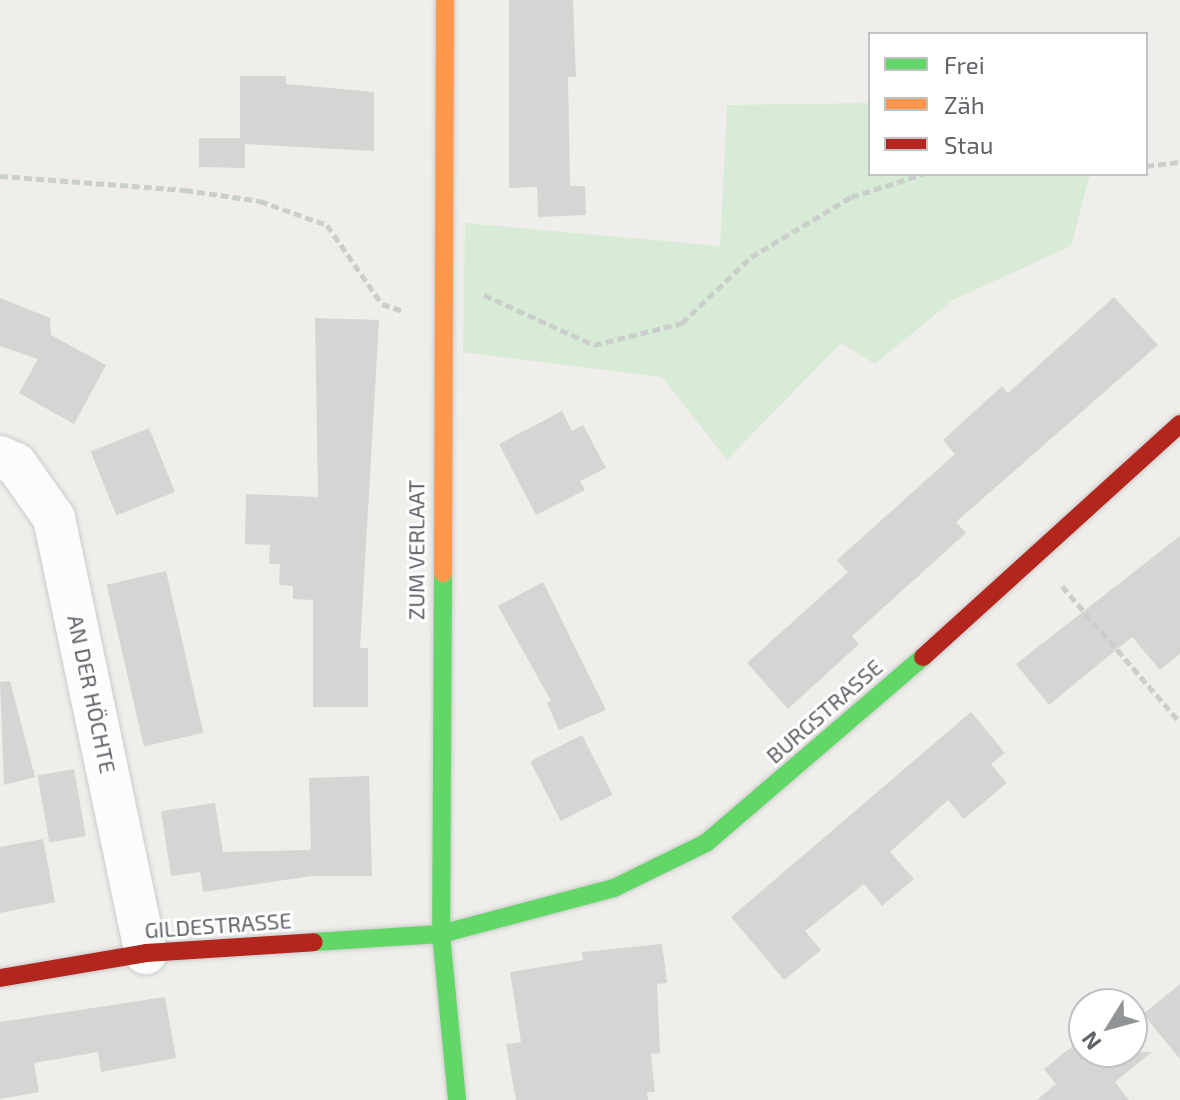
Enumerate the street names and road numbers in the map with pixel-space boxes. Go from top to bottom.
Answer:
street label: ZUM VERLAAT [403,480,429,620]
street label: AN DER HÖCHTE [62,612,122,776]
street label: BURGSTRASSE [761,653,887,769]
street label: GILDESTRASSE [144,907,292,943]

